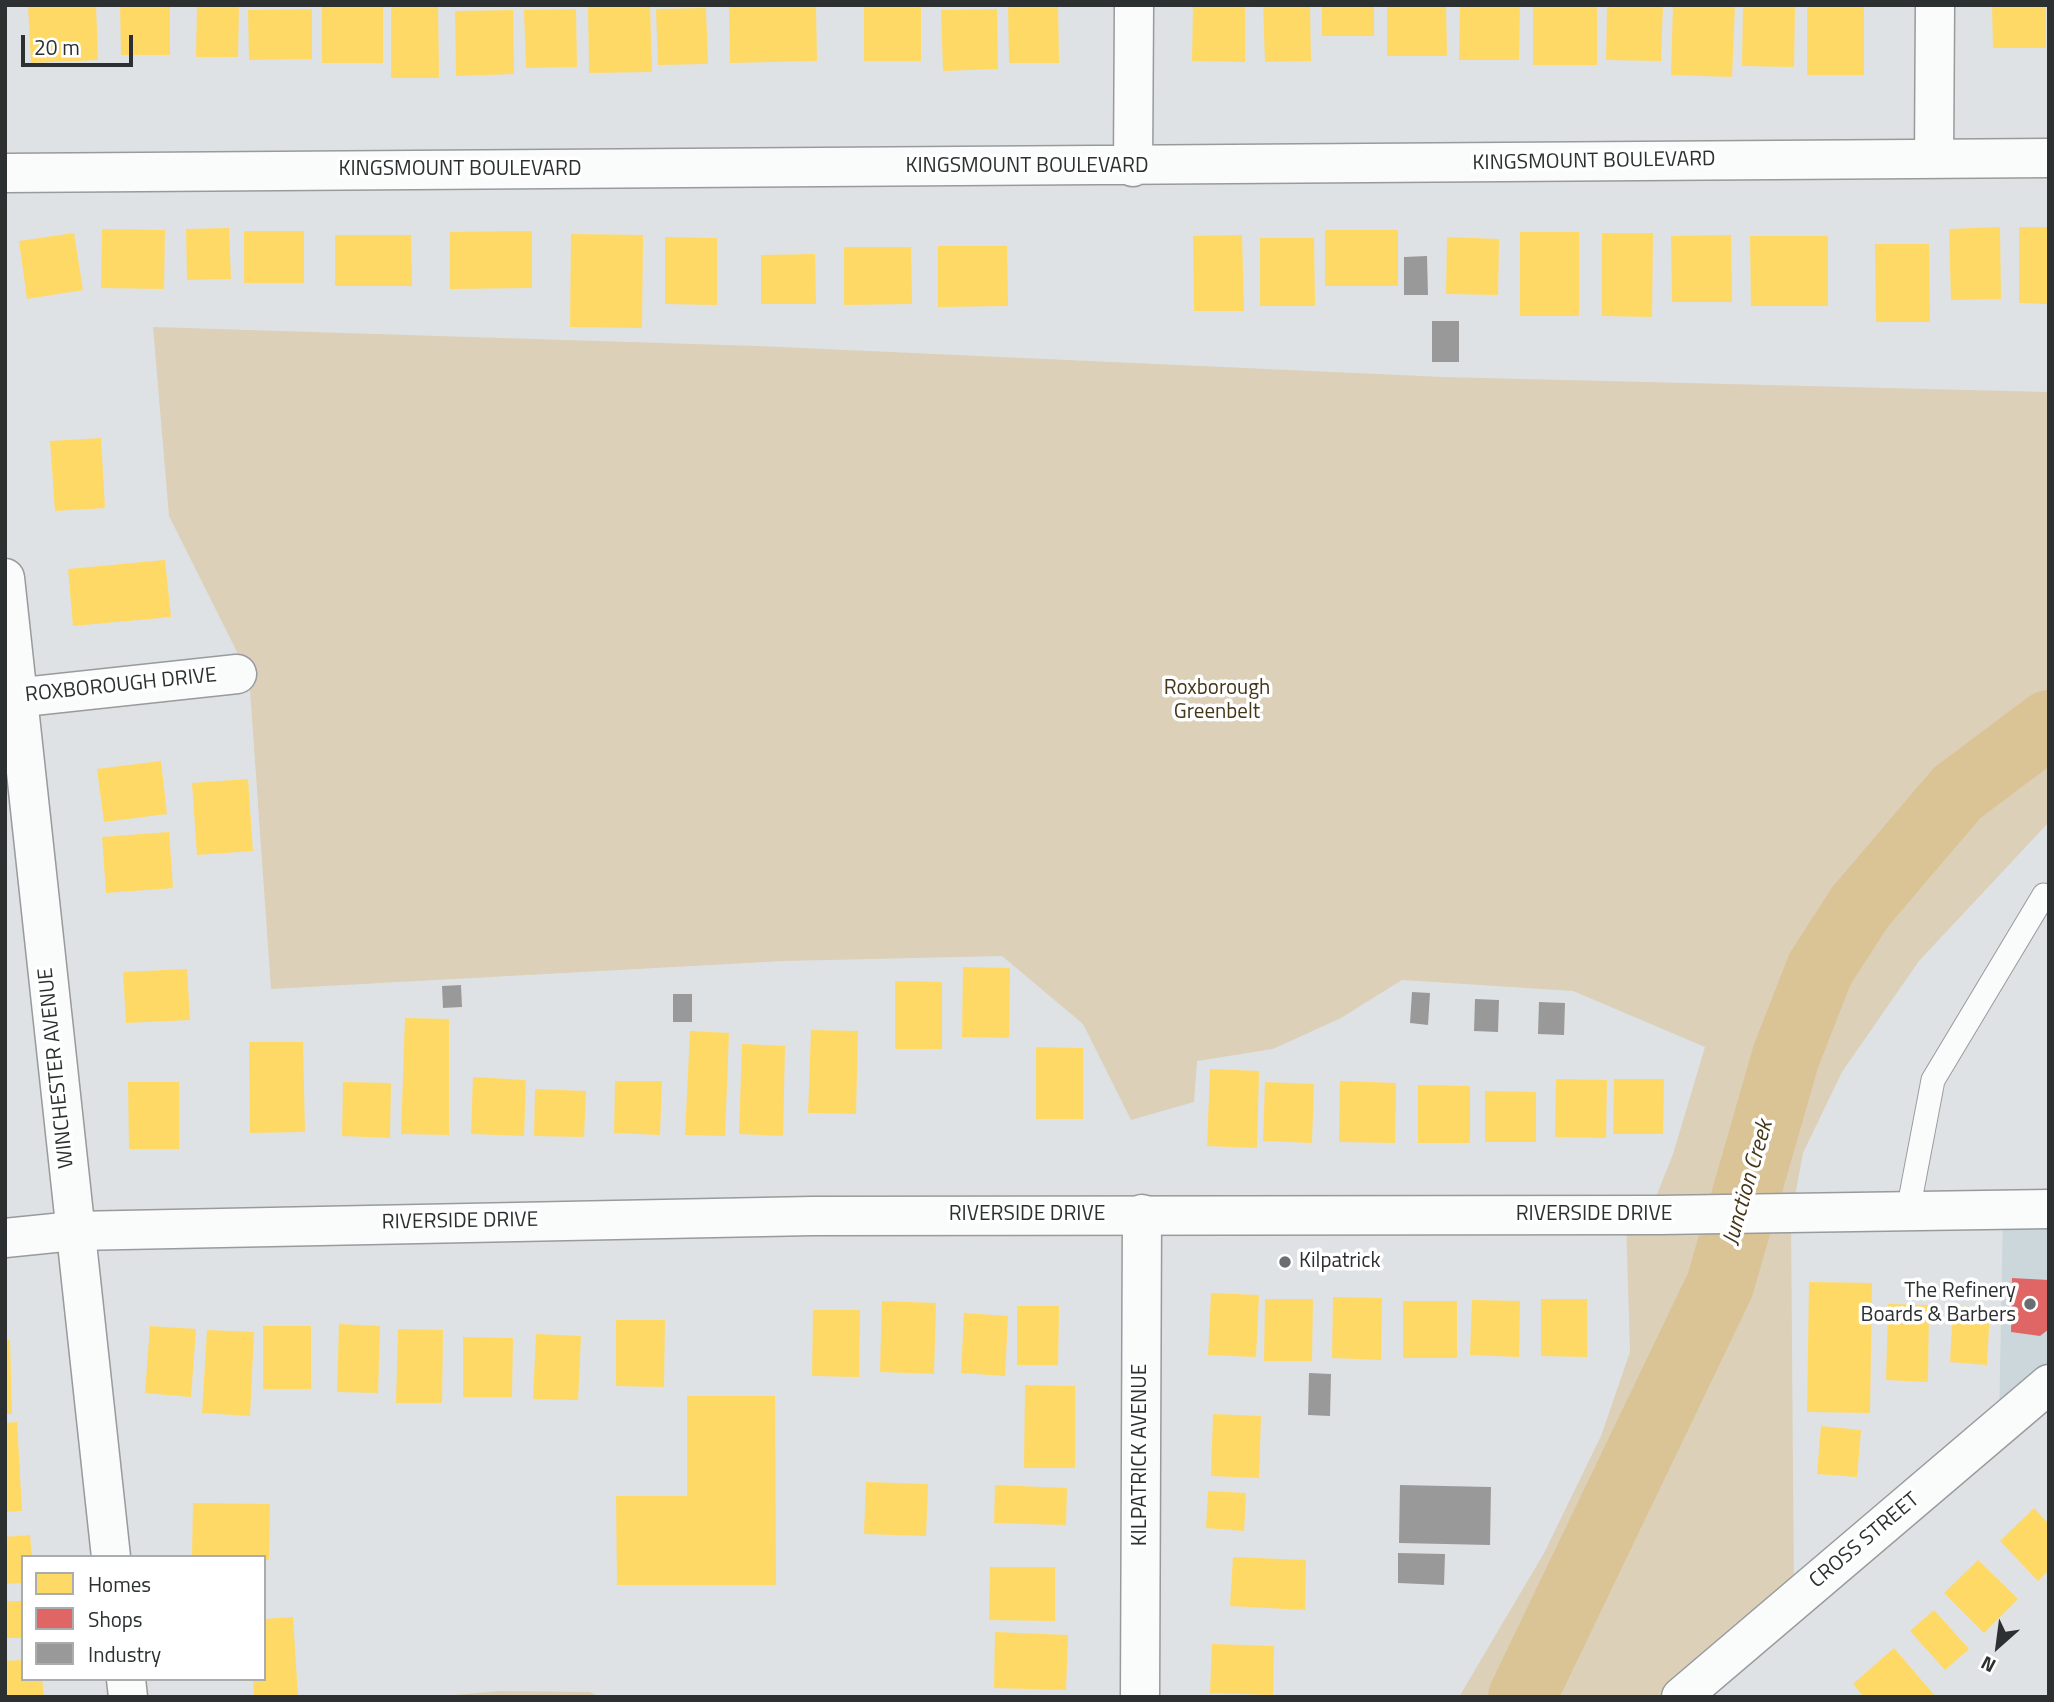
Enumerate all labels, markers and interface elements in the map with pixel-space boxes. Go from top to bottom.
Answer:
scale bar [24,21,136,65]
text: 20 m [34,31,80,63]
street label: KINGSMOUNT BOULEVARD [1472,147,1716,177]
street label: KINGSMOUNT BOULEVARD [905,154,1149,180]
street label: KINGSMOUNT BOULEVARD [338,157,582,183]
street label: ROXBOROUGH DRIVE [24,663,218,709]
park label: Roxborough Greenbelt [1164,676,1270,726]
street label: WINCHESTER AVENUE [34,966,80,1170]
water label: Junction Creek [1718,1118,1780,1248]
street label: RIVERSIDE DRIVE [949,1202,1105,1228]
street label: RIVERSIDE DRIVE [1516,1202,1672,1228]
street label: RIVERSIDE DRIVE [381,1208,539,1236]
place label: Kilpatrick [1299,1249,1380,1275]
marker: Kilpatrick [1277,1254,1293,1270]
place label: The Refinery Boards & Barbers [1860,1279,2016,1329]
marker: The Refinery Boards & Barbers [2022,1296,2038,1312]
street label: KILPATRICK AVENUE [1128,1364,1154,1546]
street label: CROSS STREET [1805,1488,1925,1594]
legend [21,1555,266,1681]
text: Homes [88,1568,151,1600]
text: Shops [88,1603,143,1635]
north arrow [1963,1611,2033,1681]
text: Industry [88,1638,161,1670]
text: N [1975,1649,2001,1681]

